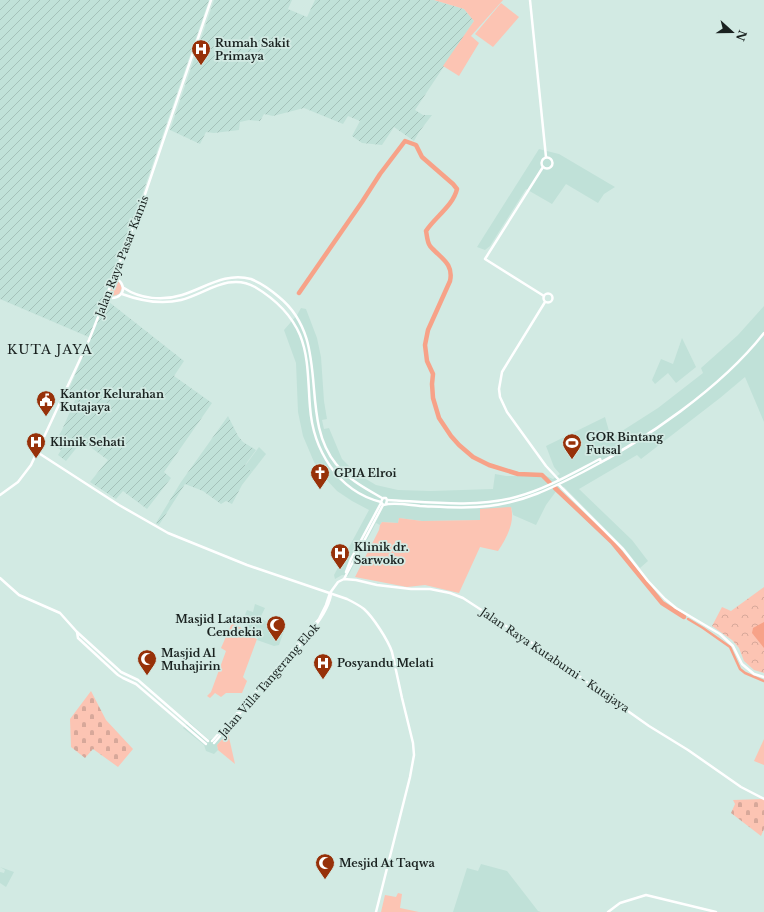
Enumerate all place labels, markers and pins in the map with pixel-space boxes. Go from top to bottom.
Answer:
place label: Rumah Sakit Primaya [215,36,291,63]
hospital icon: Rumah Sakit Primaya [190,38,212,66]
place label: Kantor Kelurahan Kutajaya [60,387,164,414]
public building icon: Kantor Kelurahan Kutajaya [35,389,57,417]
place label: GOR Bintang Futsal [586,430,664,457]
hospital icon: Klinik Sehati [25,431,47,459]
sports icon: GOR Bintang Futsal [561,432,583,460]
place label: Klinik Sehati [50,435,125,449]
church icon: GPIA Elroi [309,462,331,490]
place label: GPIA Elroi [334,466,397,480]
place label: Klinik dr. Sarwoko [354,540,409,567]
hospital icon: Klinik dr. Sarwoko [329,542,351,570]
place label: Masjid Latansa Cendekia [175,612,263,639]
mosque icon: Masjid Latansa Cendekia [265,614,287,642]
place label: Masjid Al Muhajirin [161,646,220,673]
mosque icon: Masjid Al Muhajirin [136,648,158,676]
hospital icon: Posyandu Melati [312,652,334,680]
place label: Posyandu Melati [337,656,434,670]
mosque icon: Mesjid At Taqwa [314,852,336,880]
place label: Mesjid At Taqwa [339,856,435,870]

